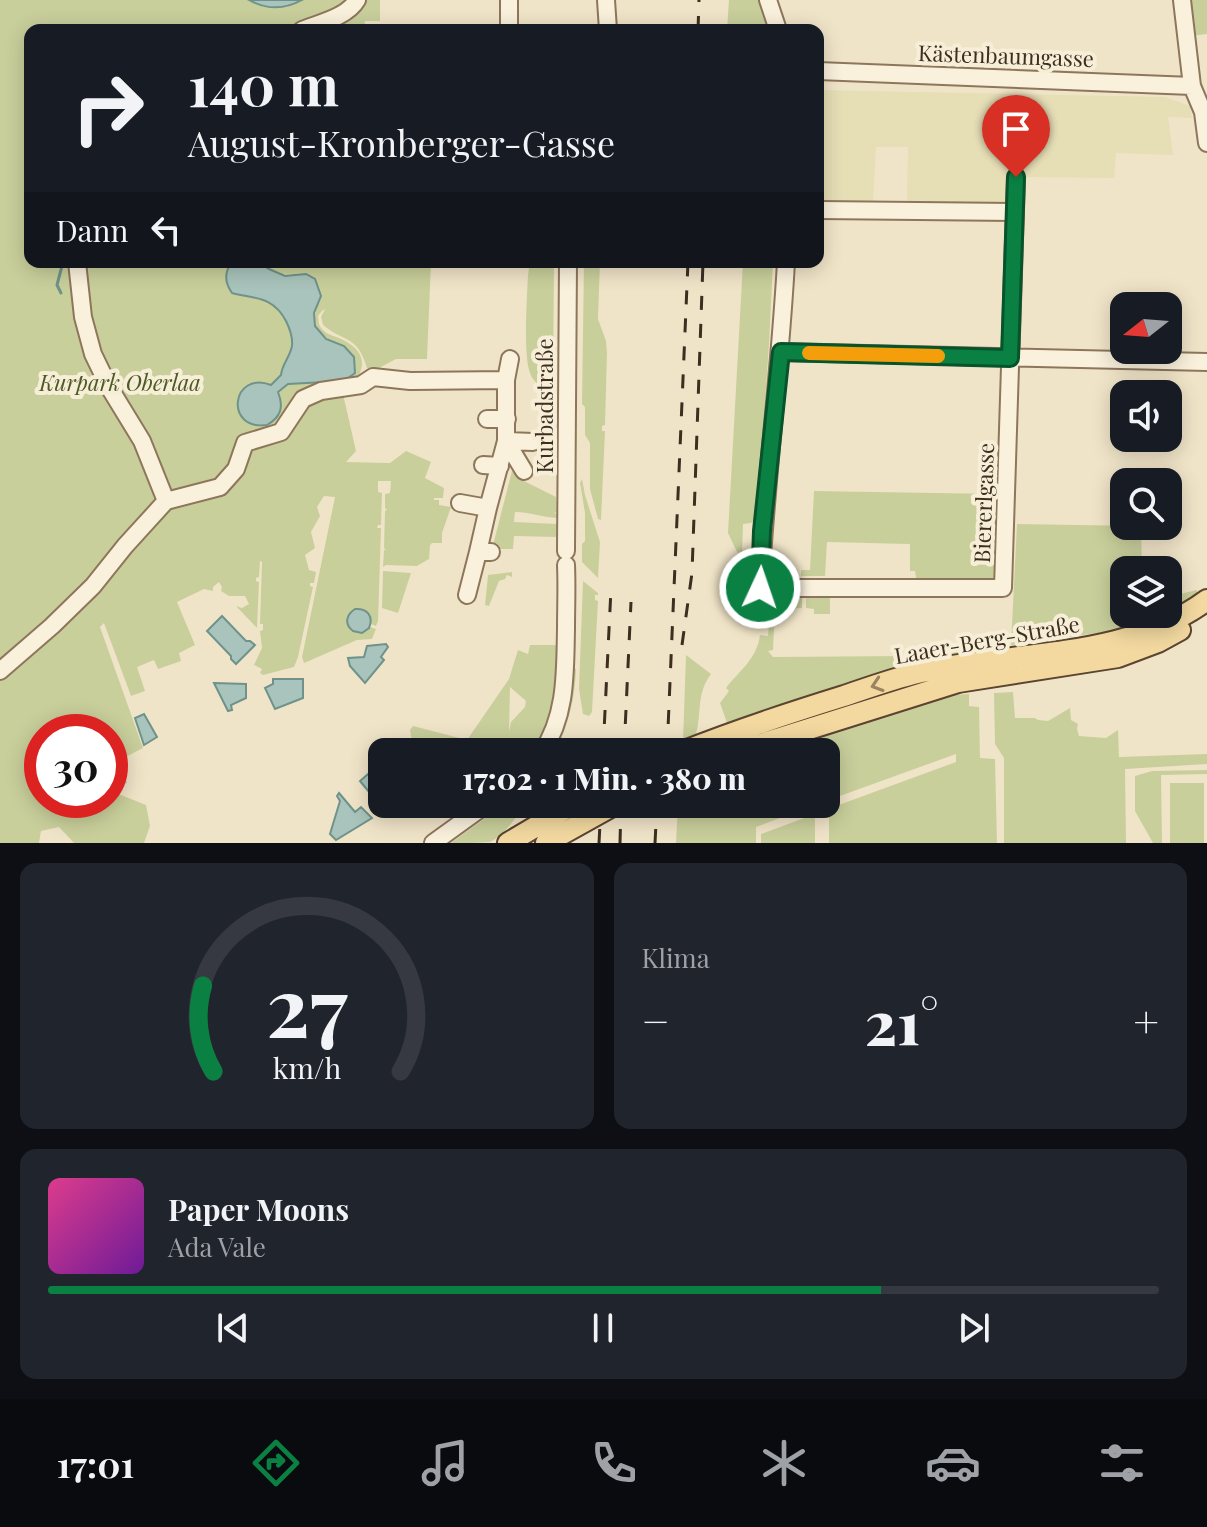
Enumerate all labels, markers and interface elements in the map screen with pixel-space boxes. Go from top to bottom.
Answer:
street label: Kästenbaumgasse [918,37,1094,73]
text: 140 m [188,46,339,121]
icon: right [56,56,160,160]
pin [982,95,1050,177]
icon: arrive [994,107,1038,151]
text: August-Kronberger-Gasse [188,118,615,166]
icon: left [144,208,188,252]
text: Dann [56,210,128,250]
north arrow [1110,292,1182,364]
map controls [1110,292,1182,628]
street label: Kurbadstraße [529,338,559,474]
park label: Kurpark Oberlaa [38,367,201,397]
button: sound [1110,380,1182,452]
street label: Biererlgasse [966,442,1000,564]
button: search [1110,468,1182,540]
position arrow [718,546,802,630]
button: layers [1110,556,1182,628]
street label: Laaer-Berg-Straße [892,608,1082,670]
one-way arrow [870,676,884,692]
speed limit sign: 30 [24,714,128,818]
text: 17:02 · 1 Min. · 380 m [462,758,746,798]
text: Klima [642,940,710,975]
text: 27 [266,948,348,1059]
text: 21° [865,980,938,1060]
text: − [642,990,670,1049]
text: + [1133,990,1159,1049]
text: km/h [272,1048,341,1086]
text: Paper Moons [168,1189,349,1229]
text: Ada Vale [168,1229,266,1264]
icon: previous [211,1306,255,1350]
icon: pause [581,1306,625,1350]
icon: next [952,1306,996,1350]
icon: directions [248,1435,304,1491]
icon: music [417,1435,473,1491]
icon: phone [586,1435,642,1491]
icon: climate [756,1435,812,1491]
icon: car [925,1435,981,1491]
icon: filters [1094,1435,1150,1491]
text: 17:01 [57,1439,134,1487]

